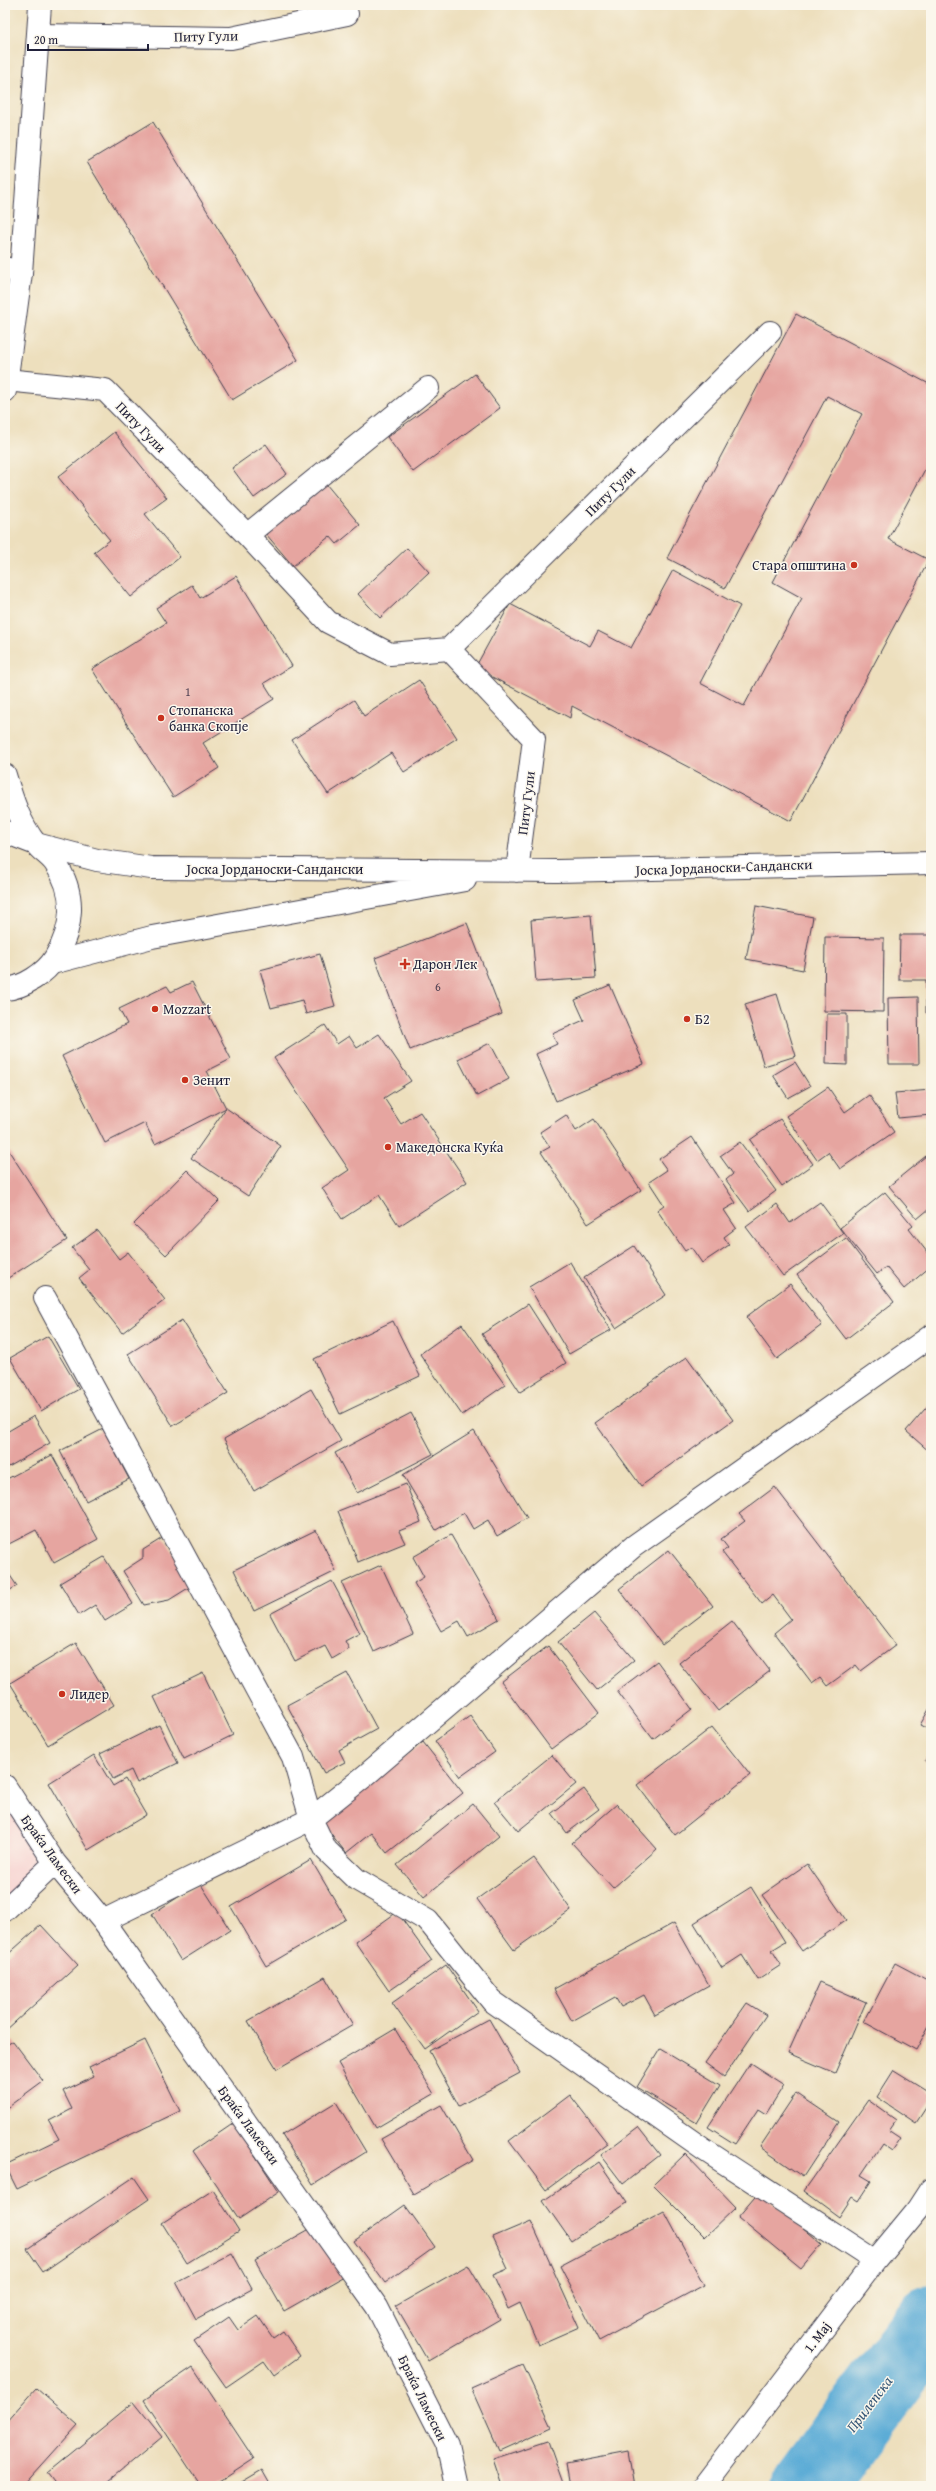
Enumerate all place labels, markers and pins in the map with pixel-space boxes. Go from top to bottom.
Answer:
place label: Стара општина [752,555,846,575]
marker: Стара општина [849,560,859,570]
place label: Стопанска банка Скопје [169,700,249,736]
marker: Стопанска банка Скопје [156,713,166,723]
place label: Дарон Лек [412,954,478,974]
marker: Дарон Лек [400,959,410,969]
place label: Mozzart [163,999,211,1019]
marker: Mozzart [150,1004,160,1014]
place label: Б2 [695,1009,710,1029]
marker: Б2 [682,1014,692,1024]
place label: Зенит [193,1070,230,1090]
marker: Зенит [180,1075,190,1085]
place label: Македонска Куќа [396,1137,504,1157]
marker: Македонска Куќа [383,1142,393,1152]
place label: Лидер [70,1684,109,1704]
marker: Лидер [57,1689,67,1699]

